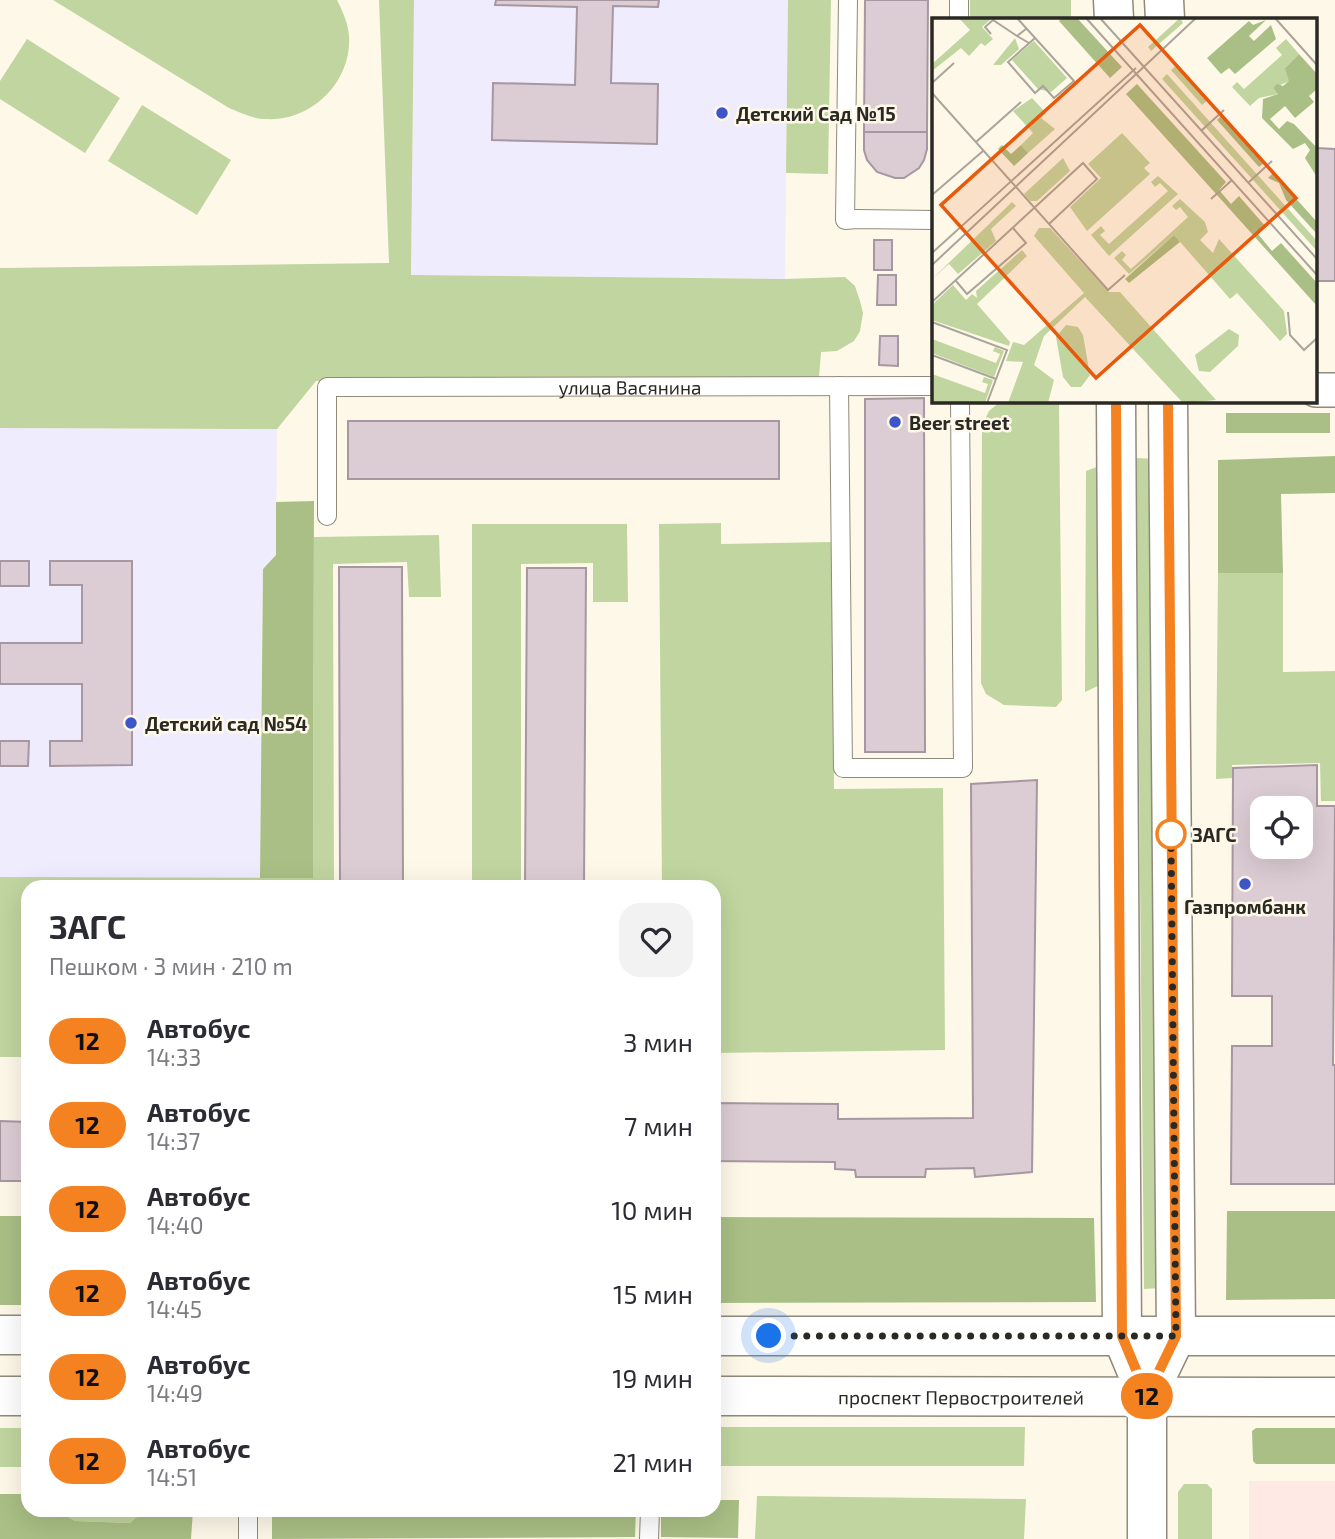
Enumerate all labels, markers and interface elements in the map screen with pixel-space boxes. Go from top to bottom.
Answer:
inset map [932,18,1318,402]
place label: Детский Сад №15 [736,102,896,125]
marker: Детский Сад №15 [714,105,730,121]
street label: улица Васянина [558,375,702,399]
place label: Beer street [909,411,1010,434]
marker: Beer street [887,414,903,430]
place label: Детский сад №54 [145,712,307,735]
marker: Детский сад №54 [123,715,139,731]
map controls [1250,796,1313,859]
button: locate [1250,796,1313,859]
marker: ЗАГС [1156,819,1186,849]
place label: ЗАГС [1192,823,1236,846]
marker: Газпромбанк [1237,876,1253,892]
place label: Газпромбанк [1184,895,1306,918]
button: heart [619,903,693,977]
text: ЗАГС [49,906,126,946]
text: Пешком · 3 мин · 210 m [49,952,293,980]
text: Автобус [147,1012,250,1043]
text: 12 [75,1026,100,1055]
text: 3 мин [623,1026,693,1057]
text: 14:33 [147,1043,201,1071]
text: Автобус [147,1096,250,1127]
text: 12 [75,1110,100,1139]
text: 7 мин [624,1110,693,1141]
text: 14:37 [147,1127,200,1155]
text: Автобус [147,1180,250,1211]
text: 12 [75,1194,100,1223]
text: 10 мин [611,1194,693,1225]
text: 14:40 [147,1211,204,1239]
text: Автобус [147,1264,250,1295]
text: 12 [75,1278,100,1307]
text: 15 мин [613,1278,693,1309]
text: 14:45 [147,1295,202,1323]
your location [751,1318,786,1353]
text: Автобус [147,1348,250,1379]
text: 12 [75,1362,100,1391]
text: 19 мин [612,1362,693,1393]
line badge: 12 [1116,1373,1178,1419]
text: 14:49 [147,1379,203,1407]
text: 12 [1135,1381,1159,1410]
street label: проспект Первостроителей [838,1385,1084,1408]
text: Автобус [147,1432,250,1463]
text: 12 [75,1446,100,1475]
text: 21 мин [612,1446,693,1477]
text: 14:51 [147,1463,197,1491]

